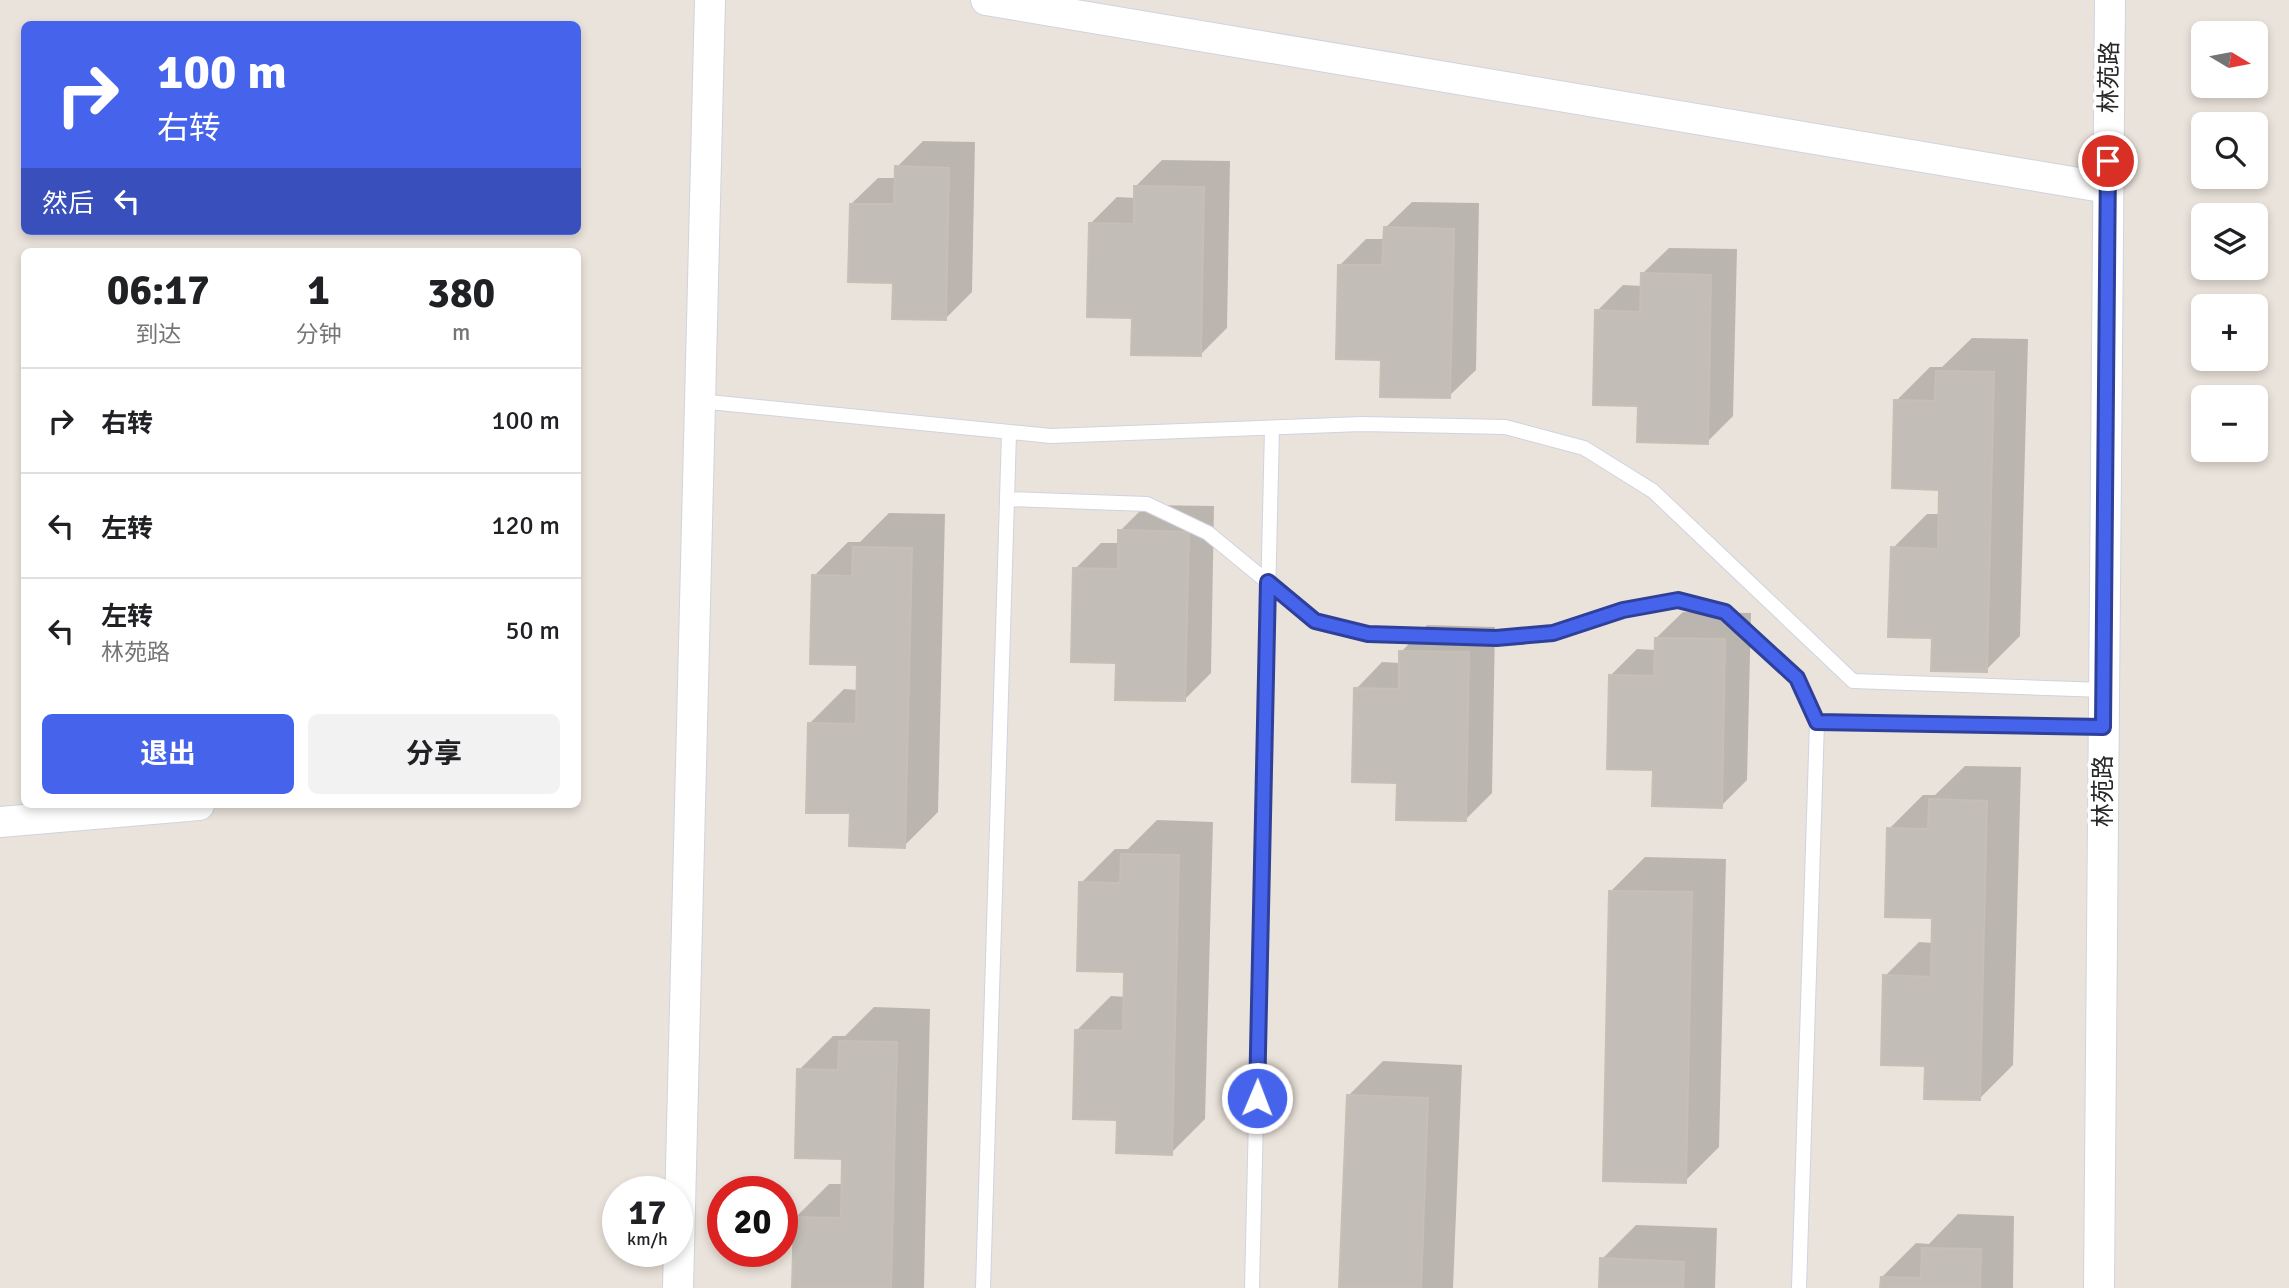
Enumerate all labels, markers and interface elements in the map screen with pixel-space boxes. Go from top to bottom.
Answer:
north arrow [2191,21,2268,98]
map controls [2191,21,2268,462]
street label: 林苑路 [2093,41,2125,113]
text: 100 m [157,42,287,102]
icon: right [42,49,133,140]
text: 右转 [157,109,221,148]
button: search [2191,112,2268,189]
pin [2078,131,2138,191]
icon: arrive [2089,142,2127,180]
icon: left [108,182,146,220]
text: 然后 [42,188,94,220]
button: layers [2191,203,2268,280]
text: 06:17 [107,265,210,316]
text: 1 [307,265,330,316]
text: 380 [427,268,495,319]
button: + [2191,294,2268,371]
text: m [452,318,470,347]
text: 到达 [135,320,181,349]
text: 分钟 [296,320,342,349]
button: − [2191,385,2268,462]
icon: right [42,402,80,440]
text: 100 m [491,405,560,437]
text: 右转 [101,408,153,440]
icon: left [42,507,80,545]
text: 120 m [491,510,560,542]
text: 左转 [101,513,153,545]
text: 左转 [101,601,153,633]
icon: left [42,612,80,650]
text: 50 m [505,615,560,647]
text: 林苑路 [101,638,170,667]
button: 退出 [42,714,294,794]
button: 分享 [308,714,560,794]
street label: 林苑路 [2088,755,2118,827]
position arrow [1220,1061,1294,1135]
speed limit sign: 20 [707,1176,798,1267]
text: 17 [629,1191,666,1234]
text: km/h [627,1228,668,1250]

